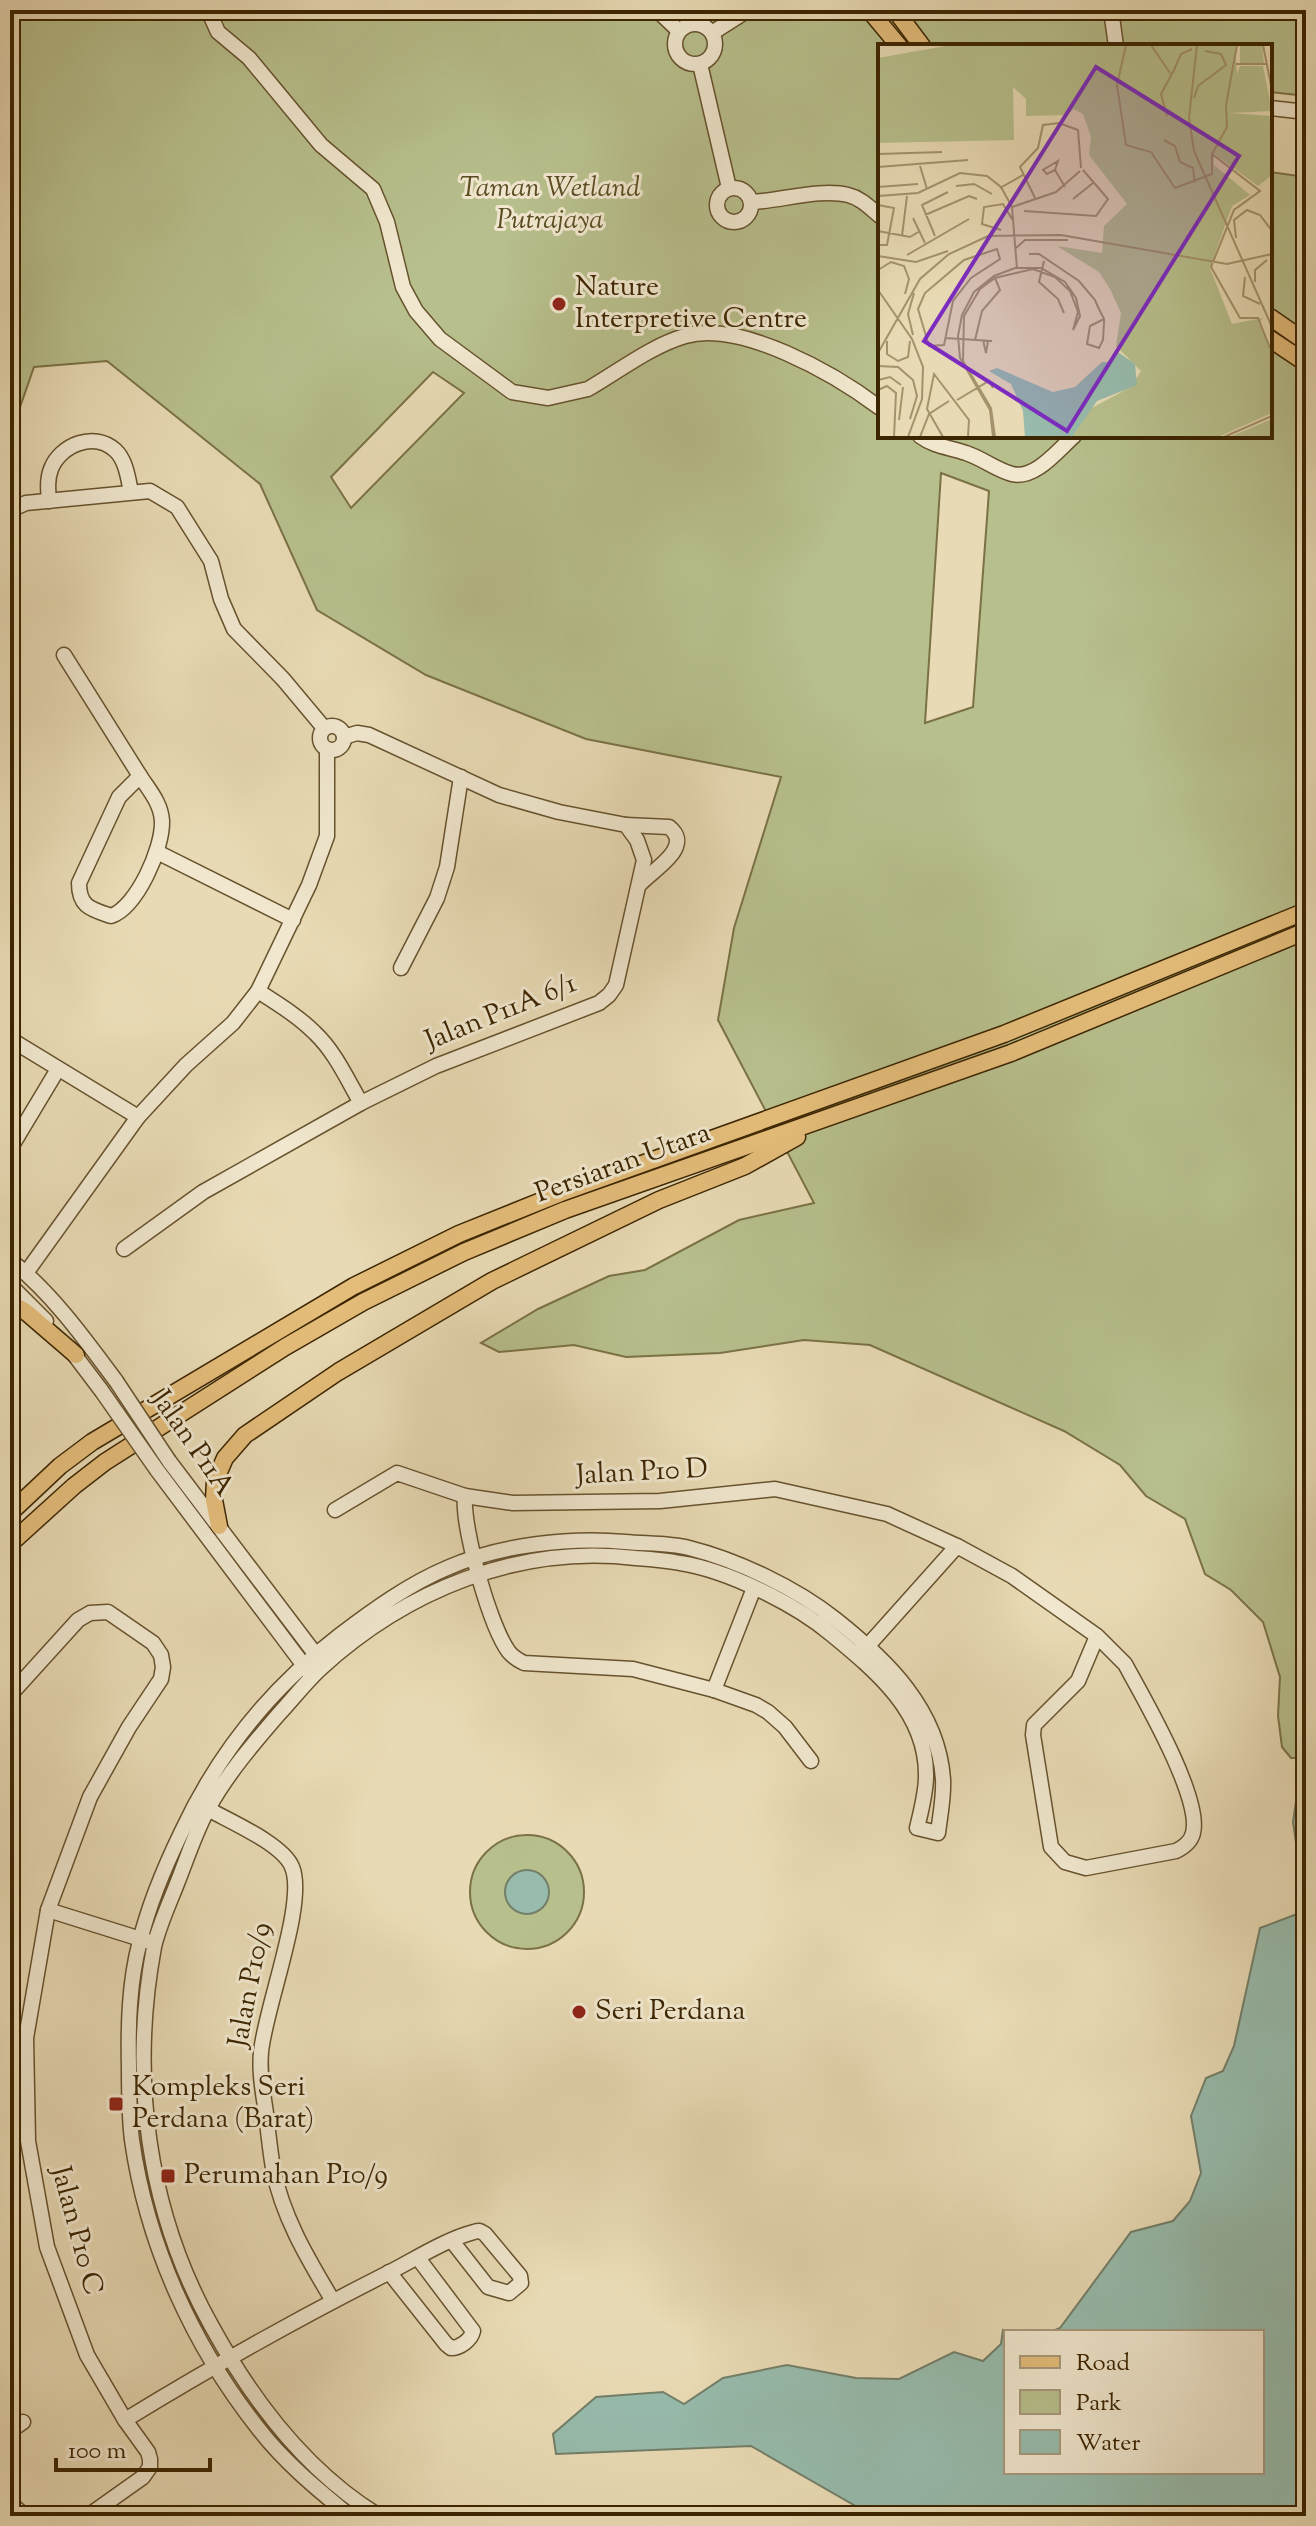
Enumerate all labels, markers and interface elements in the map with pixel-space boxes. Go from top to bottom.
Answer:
inset map [878,44,1272,438]
park label: Taman Wetland Putrajaya [460,169,640,241]
place label: Nature Interpretive Centre [575,268,807,340]
marker: Nature Interpretive Centre [550,295,568,313]
street label: Jalan P11A 6/1 [417,964,583,1062]
street label: Persiaran Utara [530,1114,716,1214]
street label: Jalan P11A [140,1381,243,1505]
street label: Jalan P10 D [573,1450,709,1497]
street label: Jalan P10/9 [219,1919,283,2053]
place label: Seri Perdana [595,1992,746,2032]
marker: Seri Perdana [570,2003,588,2021]
place label: Kompleks Seri Perdana (Barat) [132,2068,314,2140]
marker: Kompleks Seri Perdana (Barat) [107,2095,125,2113]
place label: Perumahan P10/9 [184,2156,388,2196]
street label: Jalan P10 C [39,2160,112,2300]
marker: Perumahan P10/9 [159,2167,177,2185]
legend [1004,2330,1264,2474]
text: Road [1076,2347,1130,2381]
text: Park [1076,2387,1122,2421]
scale bar [56,2422,210,2472]
text: Water [1076,2427,1140,2461]
text: 100 m [68,2435,126,2469]

